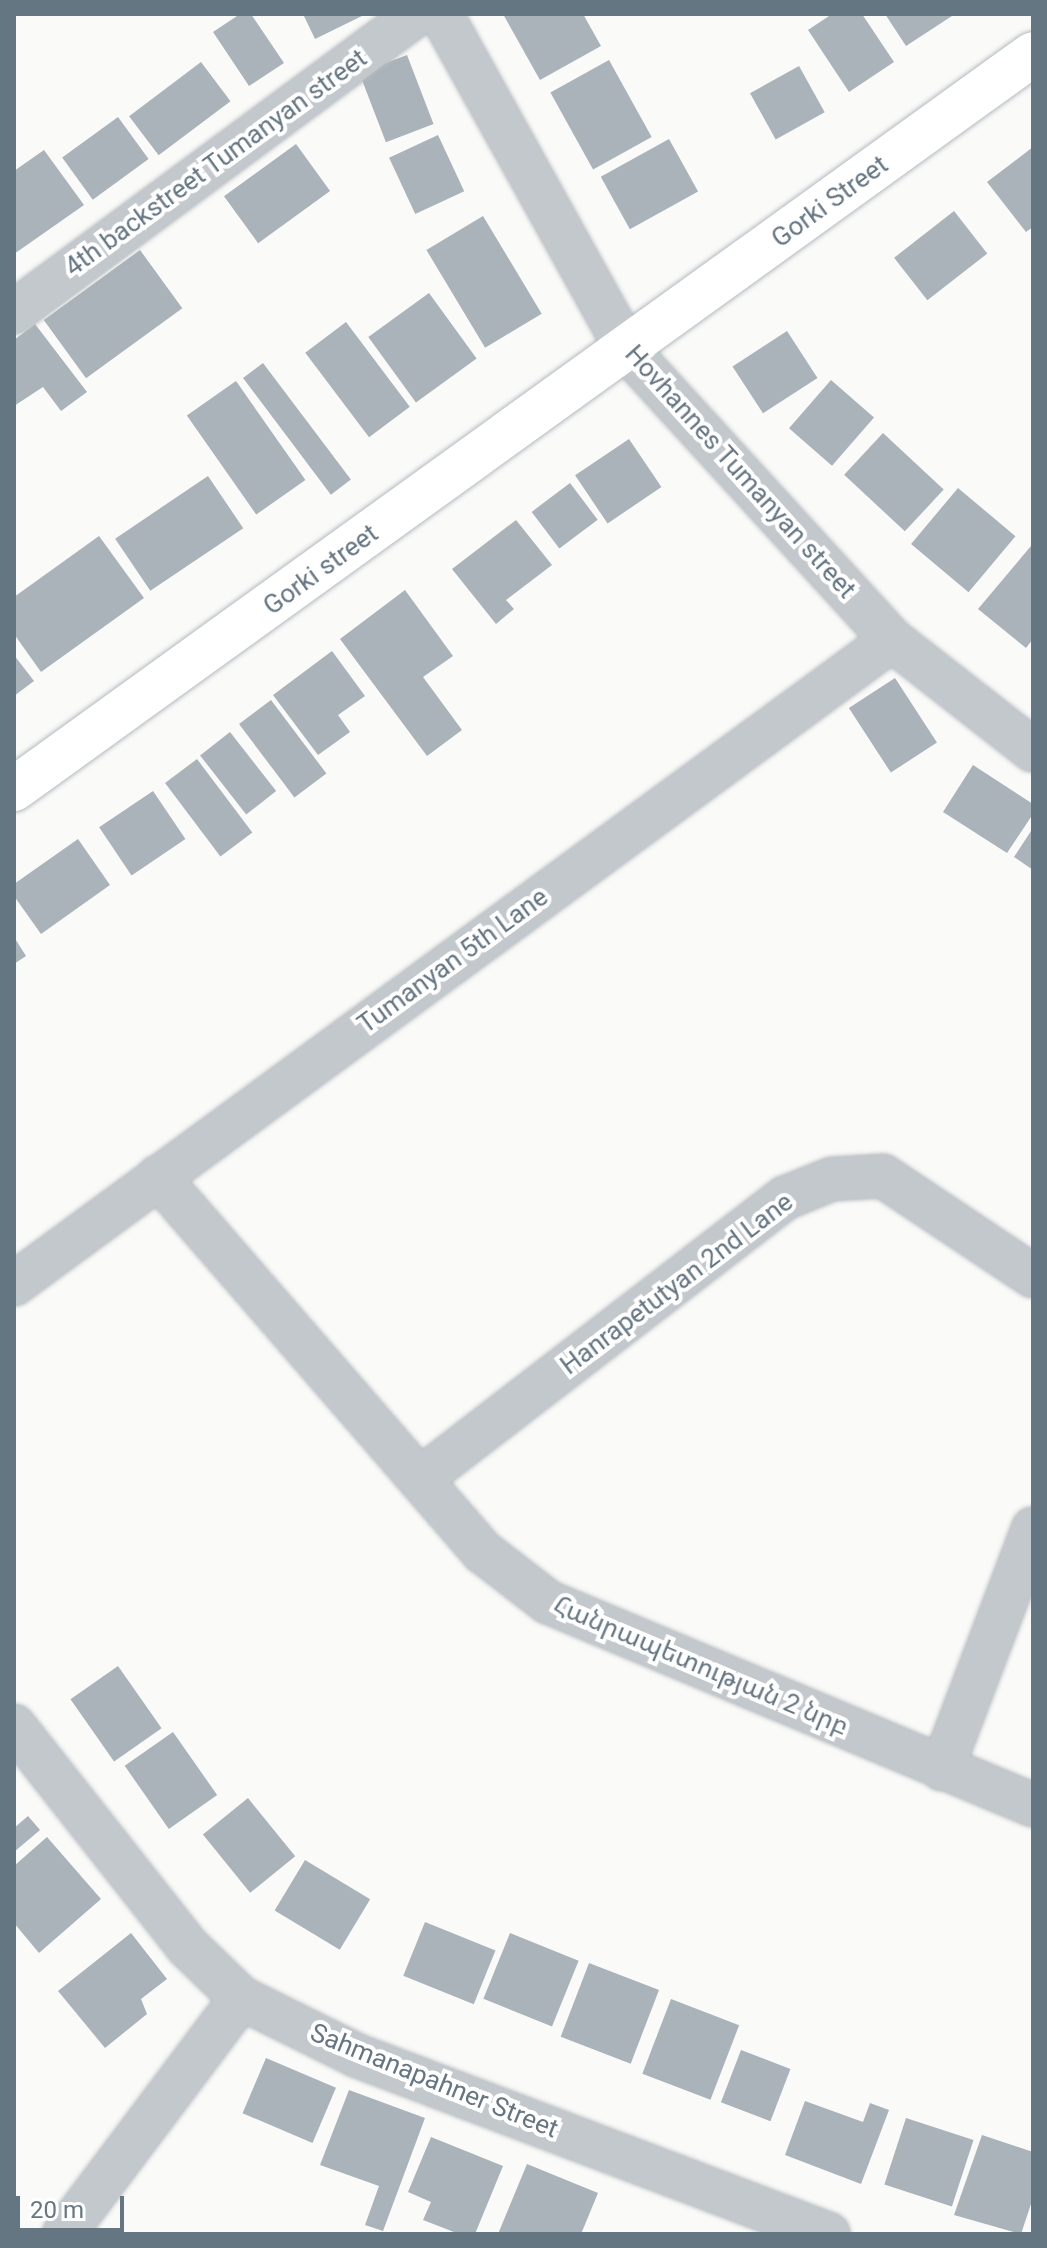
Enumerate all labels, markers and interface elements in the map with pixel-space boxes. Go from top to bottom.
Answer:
street label: 4th backstreet Tumanyan street [59,43,373,283]
street label: Gorki Street [766,149,894,255]
street label: Hovhannes Tumanyan street [618,339,862,605]
street label: Gorki street [258,518,384,622]
street label: Tumanyan 5th Lane [352,882,554,1040]
street label: Hanrapetutyan 2nd Lane [555,1186,799,1382]
street label: Հանրապետության 2 նրբ [549,1590,853,1742]
street label: Sahmanapahner Street [306,2017,562,2145]
scale bar [20,2180,128,2230]
text: 20 m [30,2196,84,2224]

